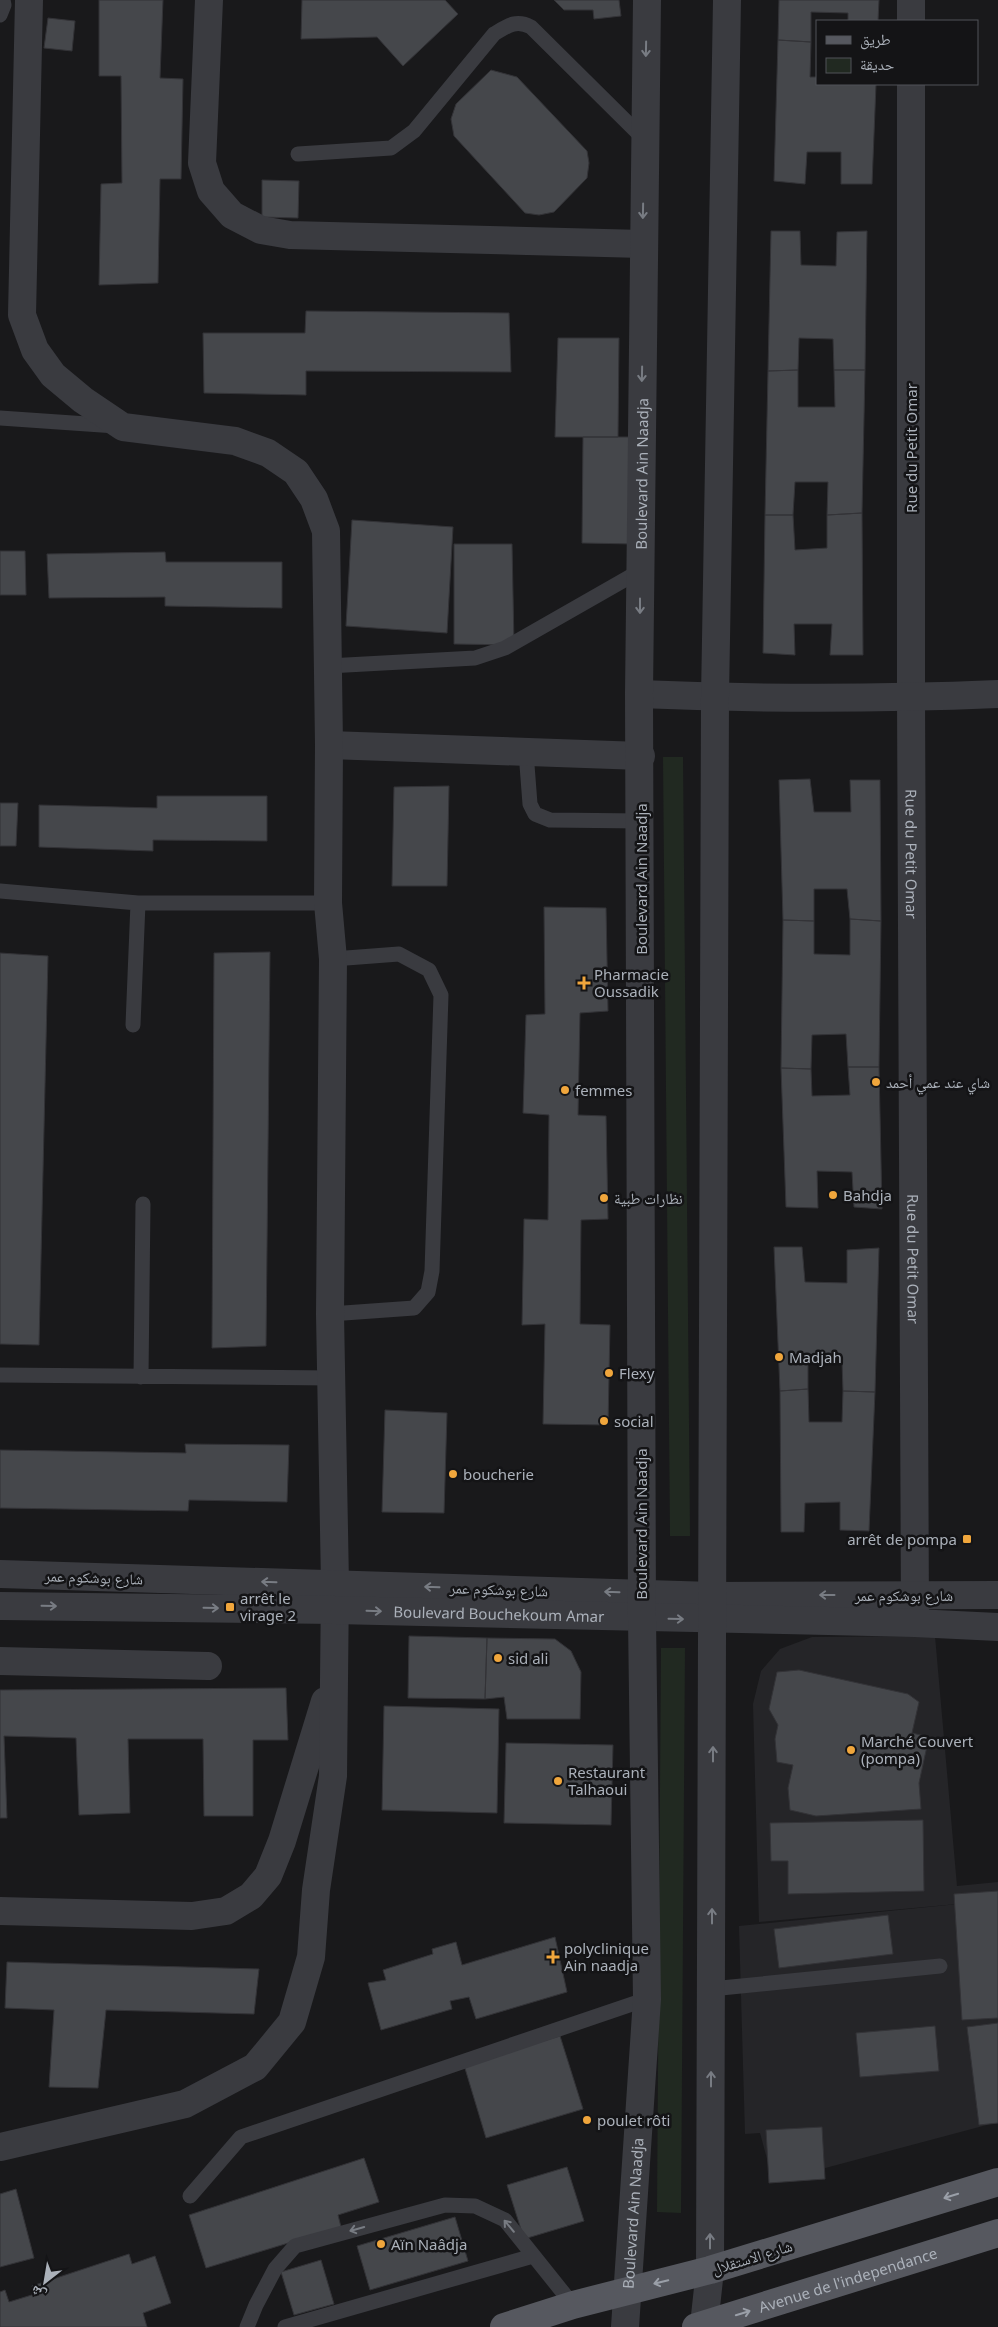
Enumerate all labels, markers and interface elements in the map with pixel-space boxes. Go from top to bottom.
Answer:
legend [816,20,978,85]
text: طريق [860,29,891,50]
one-way arrow [641,40,651,56]
text: حديقة [860,54,895,74]
one-way arrow [639,203,648,219]
one-way arrow [637,365,647,381]
street label: Rue du Petit Omar [901,383,921,513]
street label: Boulevard Ain Naadja [631,398,652,550]
one-way arrow [635,598,645,614]
street label: Rue du Petit Omar [901,789,922,919]
street label: Boulevard Ain Naadja [631,803,651,955]
place label: Pharmacie Oussadik [594,964,669,1001]
marker: Pharmacie Oussadik [578,977,590,989]
place label: شاي عند عمي أحمد [886,1072,990,1095]
marker: شاي عند عمي أحمد [870,1076,882,1088]
place label: femmes [575,1080,632,1100]
marker: femmes [559,1084,571,1096]
place label: Bahdja [843,1185,892,1205]
place label: نظارات طبية [614,1188,683,1208]
marker: Bahdja [827,1189,839,1201]
marker: نظارات طبية [598,1192,610,1204]
street label: Rue du Petit Omar [903,1194,924,1324]
place label: Madjah [789,1347,842,1367]
marker: Madjah [773,1351,785,1363]
place label: Flexy [619,1363,655,1383]
marker: Flexy [603,1367,615,1379]
place label: social [614,1411,654,1431]
marker: social [598,1415,610,1427]
street label: Boulevard Ain Naadja [631,1448,651,1600]
place label: boucherie [463,1464,534,1484]
marker: boucherie [447,1468,459,1480]
place label: arrêt de pompa [847,1529,957,1549]
marker: arrêt de pompa [961,1533,973,1545]
street label: شارع بوشكوم عمر [43,1565,144,1590]
one-way arrow [262,1577,278,1587]
street label: شارع بوشكوم عمر [448,1577,549,1602]
one-way arrow [424,1582,440,1592]
street label: شارع بوشكوم عمر [854,1585,953,1606]
place label: arrêt le virage 2 [240,1588,296,1625]
one-way arrow [604,1588,620,1597]
one-way arrow [819,1590,836,1600]
one-way arrow [40,1601,56,1611]
marker: arrêt le virage 2 [224,1601,236,1613]
street label: Boulevard Bouchekoum Amar [393,1601,605,1626]
one-way arrow [203,1604,219,1613]
one-way arrow [365,1606,381,1616]
one-way arrow [668,1614,684,1624]
place label: sid ali [508,1648,548,1668]
marker: sid ali [492,1652,504,1664]
place label: Marché Couvert (pompa) [861,1731,974,1768]
marker: Marché Couvert (pompa) [845,1744,857,1756]
one-way arrow [708,1746,718,1762]
place label: Restaurant Talhaoui [568,1762,646,1799]
marker: Restaurant Talhaoui [552,1775,564,1787]
one-way arrow [707,1909,717,1925]
place label: polyclinique Ain naadja [564,1938,649,1975]
marker: polyclinique Ain naadja [546,1950,560,1964]
one-way arrow [706,2071,716,2088]
place label: poulet rôti [597,2110,670,2130]
marker: poulet rôti [581,2114,593,2126]
street label: Boulevard Ain Naadja [618,2137,648,2290]
one-way arrow [944,2191,960,2201]
one-way arrow [504,2220,515,2233]
one-way arrow [349,2225,365,2234]
place label: Aïn Naâdja [391,2234,467,2254]
one-way arrow [705,2234,715,2250]
street label: شارع الاستقلال [709,2235,795,2280]
marker: Aïn Naâdja [375,2238,387,2250]
street label: Avenue de l'independance [756,2243,940,2317]
north arrow [20,2257,70,2307]
one-way arrow [654,2278,670,2287]
text: ش [27,2282,49,2306]
one-way arrow [734,2307,750,2317]

